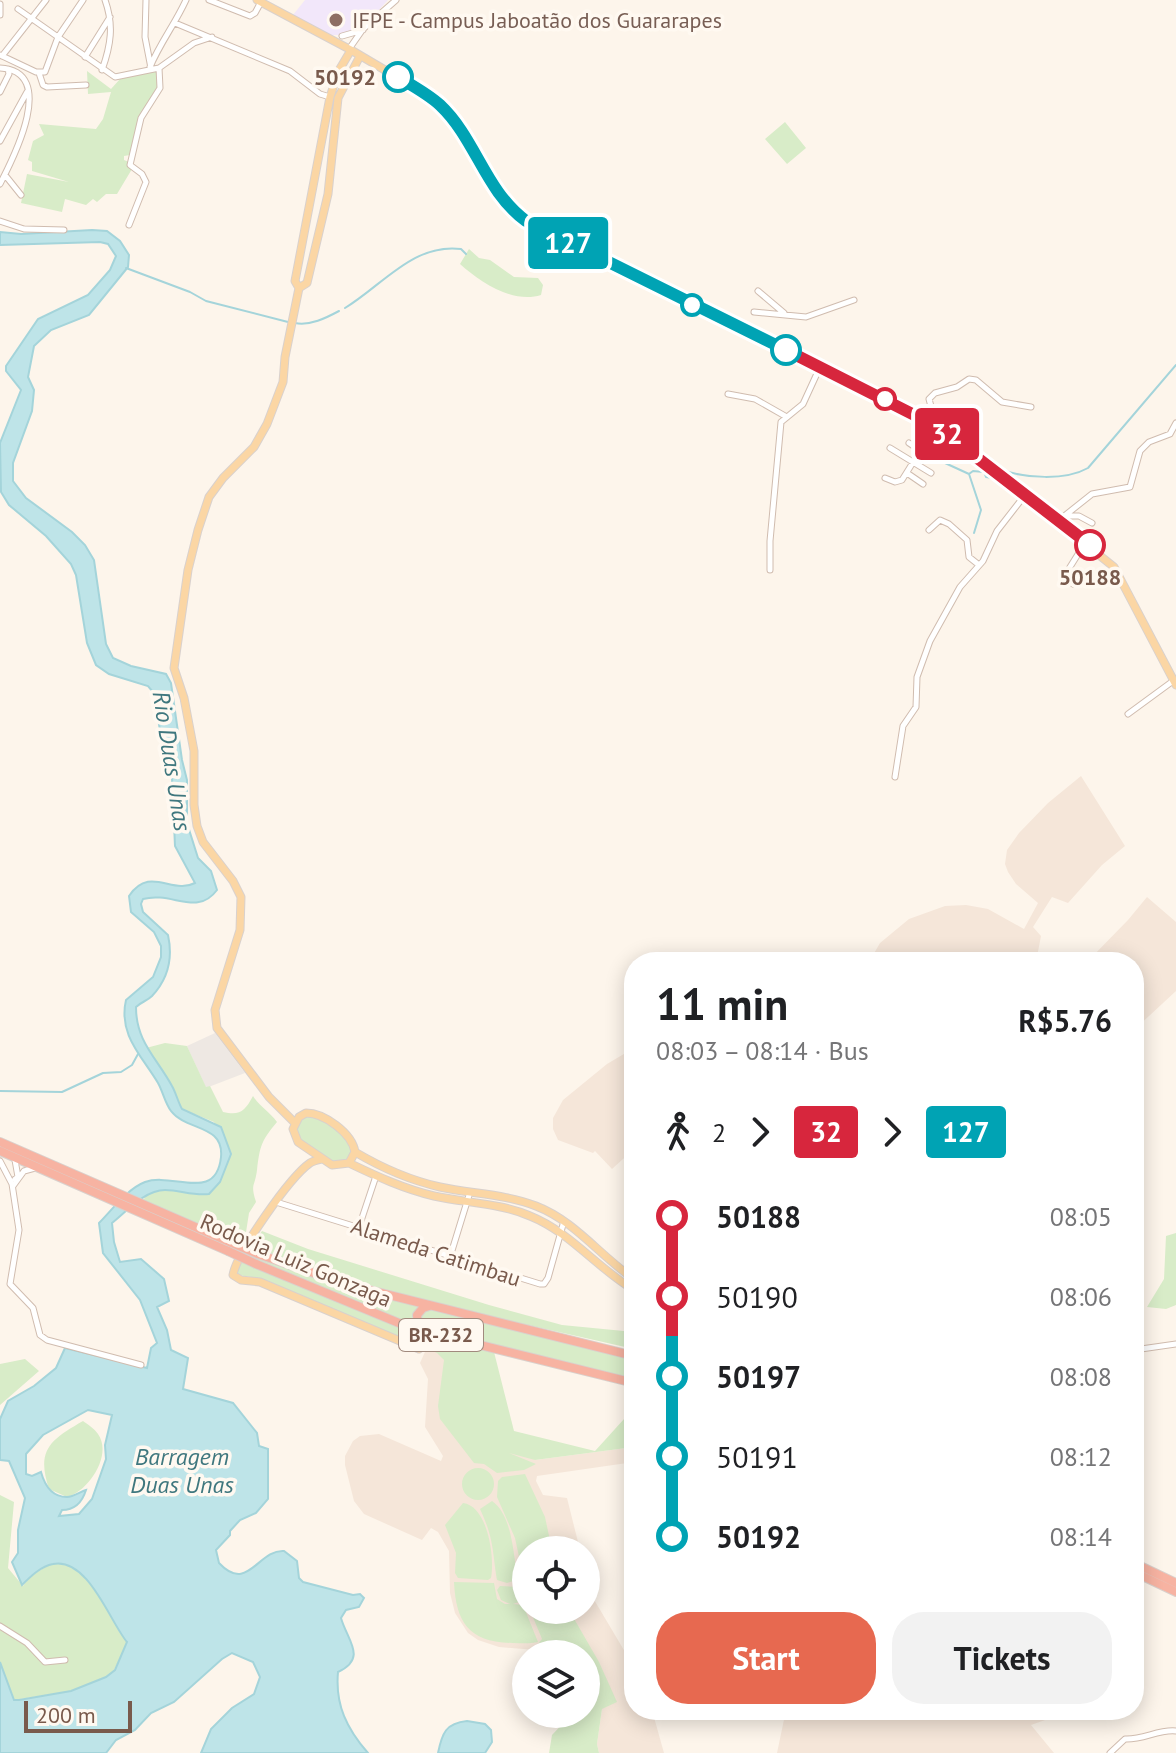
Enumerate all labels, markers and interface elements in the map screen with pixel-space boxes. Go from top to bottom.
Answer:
place label: IFPE - Campus Jaboatão dos Guararapes [352,6,722,34]
marker: IFPE - Campus Jaboatão dos Guararapes [327,11,345,29]
marker: 50192 [383,62,413,92]
place label: 50192 [314,63,376,91]
line badge: 127 [522,217,614,269]
text: 127 [544,224,592,261]
unlabelled marker [681,294,703,316]
unlabelled marker [771,335,801,365]
unlabelled marker [874,388,896,410]
line badge: 32 [911,408,983,460]
text: 32 [931,415,963,452]
marker: 50188 [1075,530,1105,560]
place label: 50188 [1059,563,1121,591]
water label: Rio Duas Unas [146,689,198,834]
text: 11 min [656,975,788,1032]
text: R$5.76 [1019,1001,1112,1040]
text: 08:03 – 08:14 · Bus [656,1034,869,1067]
icon: walk [656,1110,700,1154]
icon: forward [738,1110,782,1154]
icon: forward [870,1110,914,1154]
text: 32 [810,1113,842,1150]
text: 127 [942,1113,990,1150]
text: 2 [712,1116,726,1149]
text: 50188 [716,1197,801,1236]
text: 08:05 [1050,1200,1112,1233]
street label: Rodovia Luiz Gonzaga [196,1207,396,1313]
street label: Alameda Catimbau [348,1211,524,1293]
text: 50190 [716,1277,798,1316]
text: 08:06 [1050,1280,1112,1313]
road number: BR-232 [399,1319,483,1351]
text: 50197 [716,1357,801,1396]
text: 08:08 [1050,1360,1112,1393]
text: 50191 [716,1437,798,1476]
text: 08:12 [1050,1440,1112,1473]
water label: Barragem Duas Unas [130,1441,234,1500]
text: 50192 [716,1517,801,1556]
text: 08:14 [1050,1520,1112,1553]
map controls [512,1536,600,1728]
button: locate [512,1536,600,1624]
button: Start [656,1612,876,1704]
button: Tickets [892,1612,1112,1704]
button: layers [512,1640,600,1728]
scale bar [24,1697,132,1733]
text: 200 m [36,1701,96,1729]

